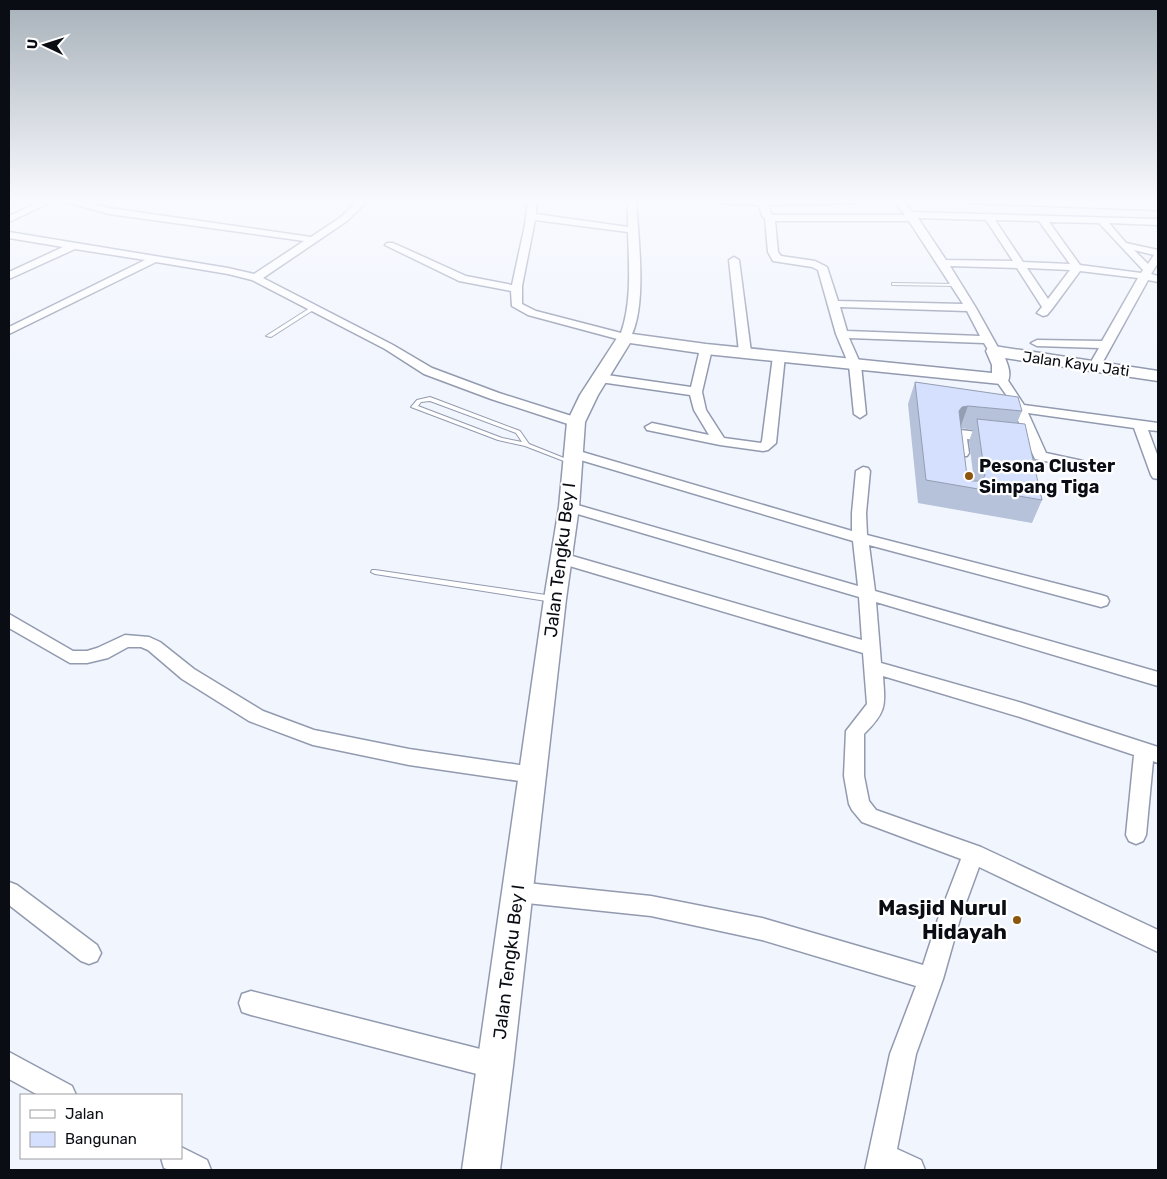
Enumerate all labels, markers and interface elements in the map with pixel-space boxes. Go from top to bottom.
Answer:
north arrow [20,20,70,70]
text: U [24,38,41,50]
street label: Jalan Kayu Jati [1021,348,1131,380]
place label: Pesona Cluster Simpang Tiga [979,455,1115,498]
marker: Pesona Cluster Simpang Tiga [963,470,975,482]
street label: Jalan Tengku Bey I [540,481,580,639]
street label: Jalan Tengku Bey I [489,883,529,1041]
place label: Masjid Nurul Hidayah [878,895,1007,944]
marker: Masjid Nurul Hidayah [1011,914,1023,926]
legend [20,1094,182,1159]
text: Jalan [65,1105,104,1123]
text: Bangunan [65,1130,137,1148]

